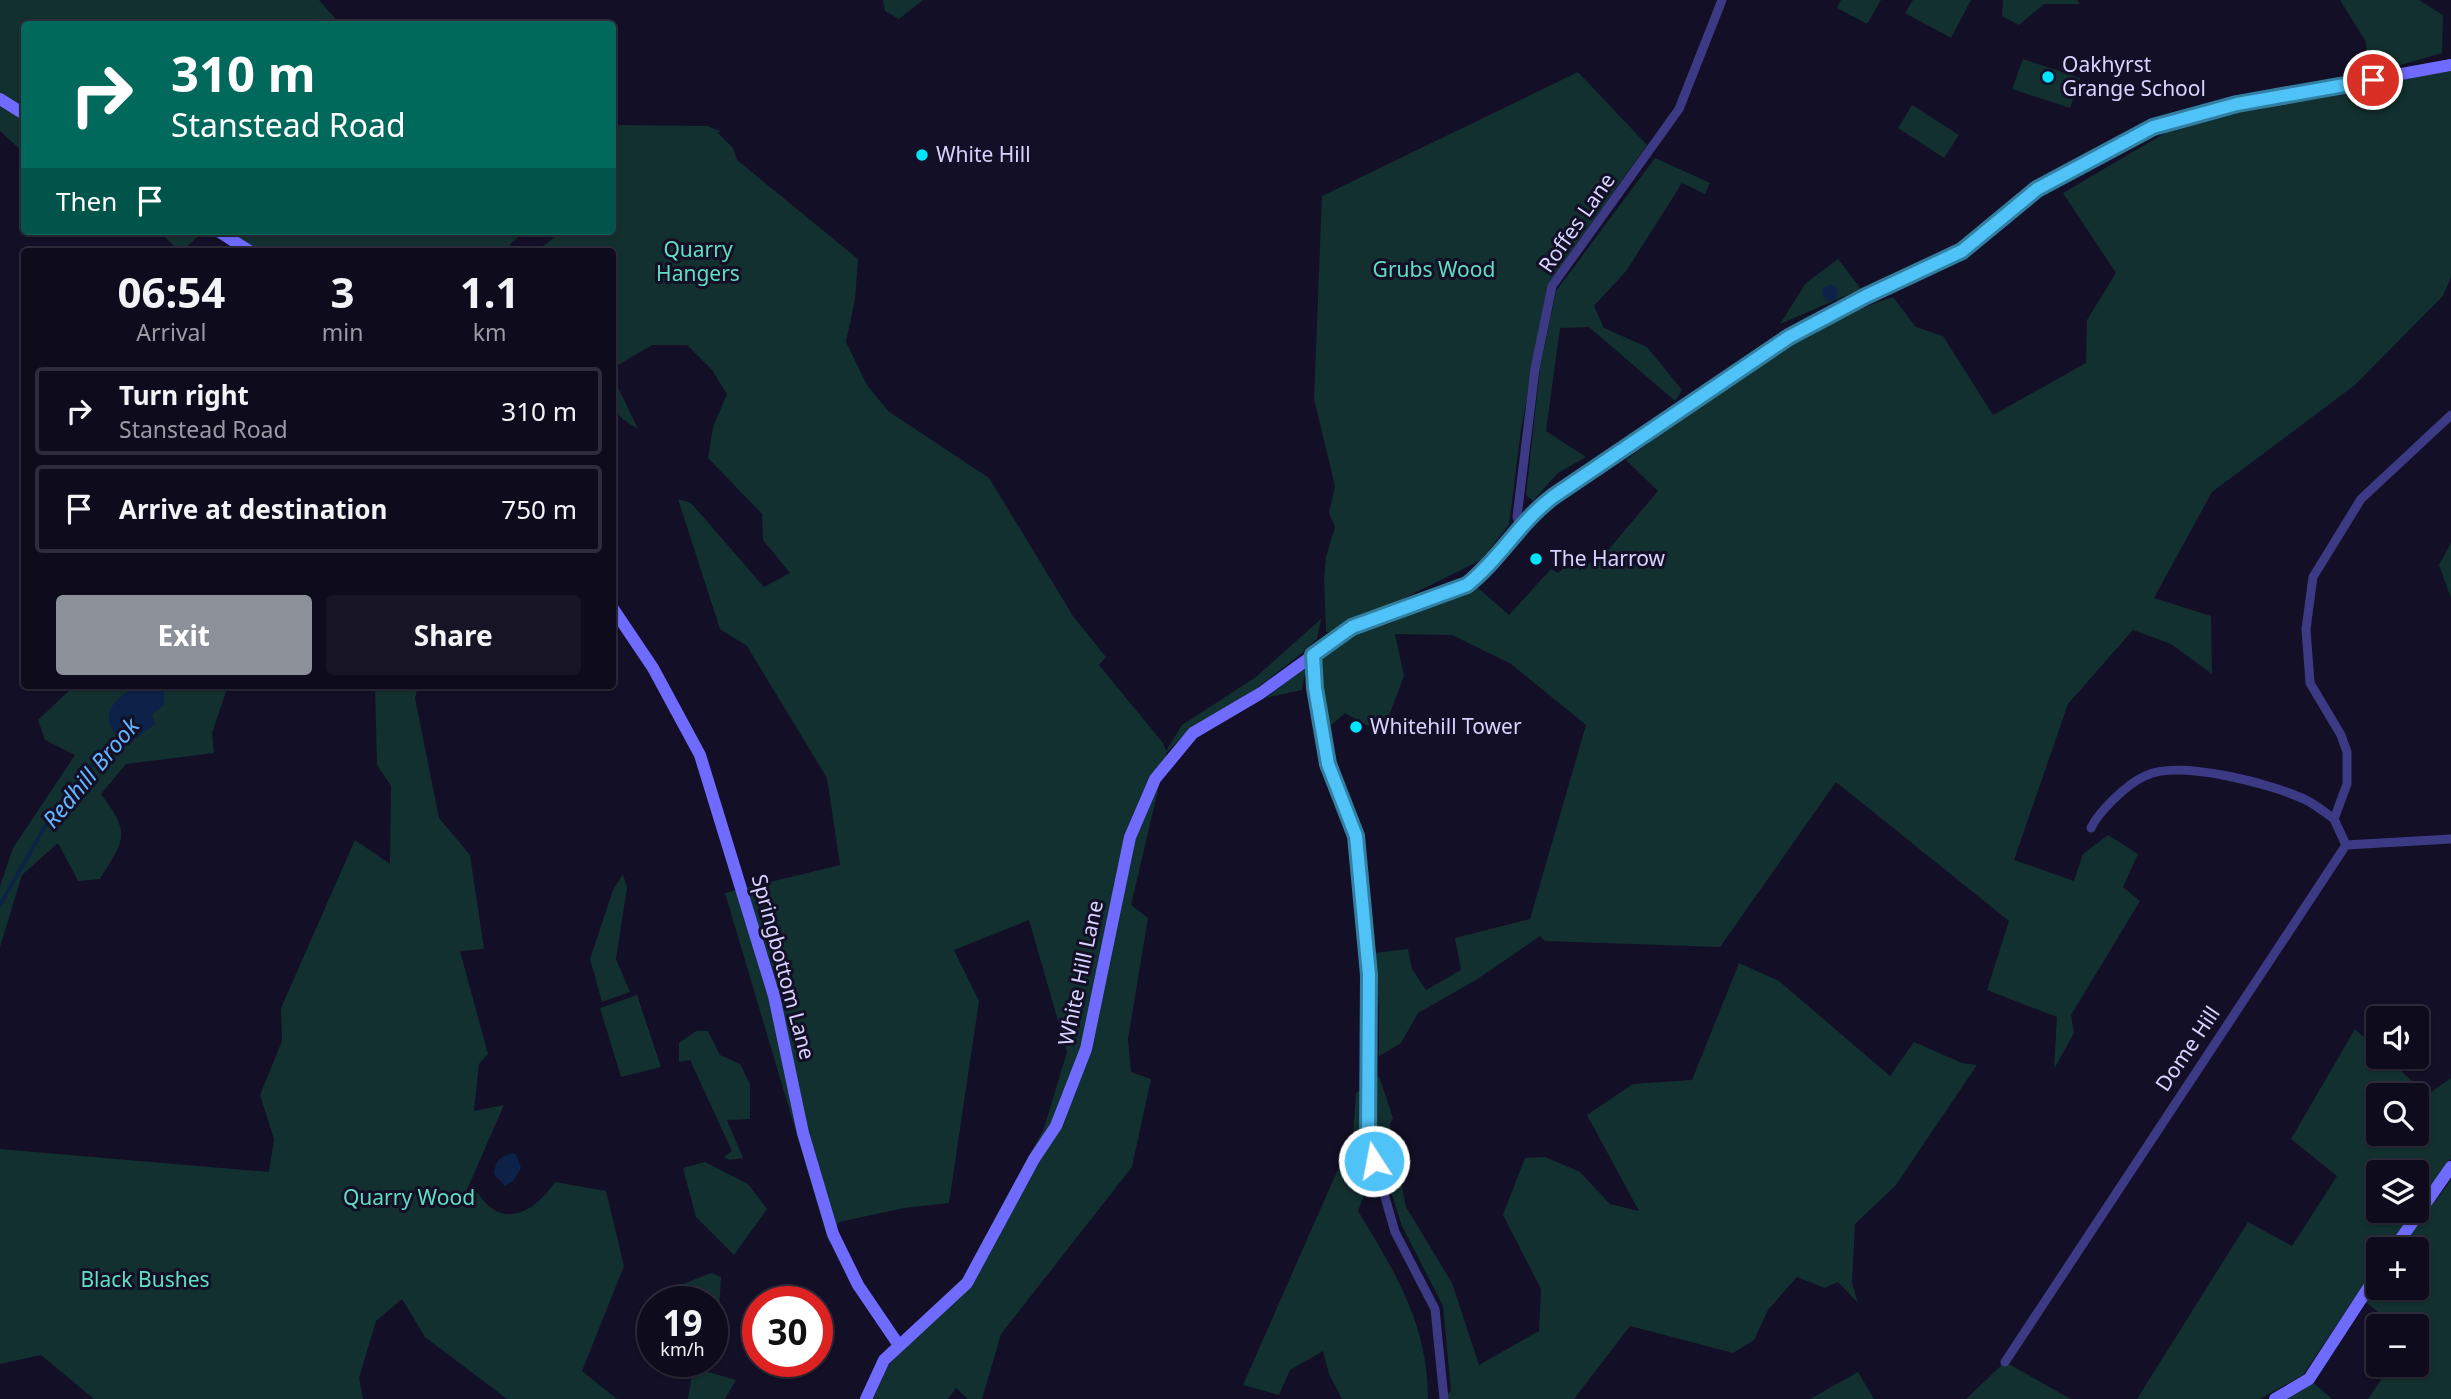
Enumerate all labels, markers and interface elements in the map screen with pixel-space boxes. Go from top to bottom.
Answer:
text: 310 m [171,40,316,106]
icon: right [56,49,147,140]
place label: Oakhyrst Grange School [2062,50,2206,102]
pin [2343,50,2403,110]
icon: arrive [2354,61,2392,99]
marker: Oakhyrst Grange School [2040,69,2056,85]
text: Stanstead Road [171,103,406,146]
place label: White Hill [936,140,1031,168]
marker: White Hill [914,147,930,163]
street label: Roffes Lane [1532,167,1621,278]
icon: arrive [131,182,169,220]
text: Then [56,183,117,219]
park label: Quarry Hangers [656,235,740,287]
park label: Grubs Wood [1373,255,1495,283]
text: 06:54 [117,263,225,320]
text: 3 [331,263,355,320]
text: 1.1 [460,263,520,320]
text: Arrival [136,316,206,348]
text: min [322,316,363,348]
text: km [473,316,507,348]
text: Turn right [119,377,249,413]
icon: right [60,392,98,430]
text: 310 m [501,393,577,429]
text: Stanstead Road [119,413,288,445]
icon: arrive [60,490,98,528]
text: Arrive at destination [119,491,388,527]
text: 750 m [501,491,577,527]
place label: The Harrow [1550,544,1666,572]
marker: The Harrow [1528,551,1544,567]
button: Exit [56,595,312,675]
button: Share [326,595,581,675]
water label: Redhill Brook [35,709,147,834]
place label: Whitehill Tower [1370,712,1522,740]
marker: Whitehill Tower [1348,719,1364,735]
street label: Springbottom Lane [746,871,822,1062]
street label: White Hill Lane [1051,898,1109,1048]
street label: Dome Hill [2149,1000,2226,1096]
map controls [2366,1006,2429,1377]
button: sound [2366,1006,2429,1069]
button: search [2366,1083,2429,1146]
position arrow [1337,1124,1411,1198]
button: layers [2366,1160,2429,1223]
park label: Quarry Wood [343,1183,475,1211]
button: + [2366,1237,2429,1300]
park label: Black Bushes [80,1265,210,1293]
speed limit sign: 30 [742,1286,833,1377]
text: 19 [662,1299,703,1346]
button: − [2366,1314,2429,1377]
text: km/h [660,1337,705,1361]

